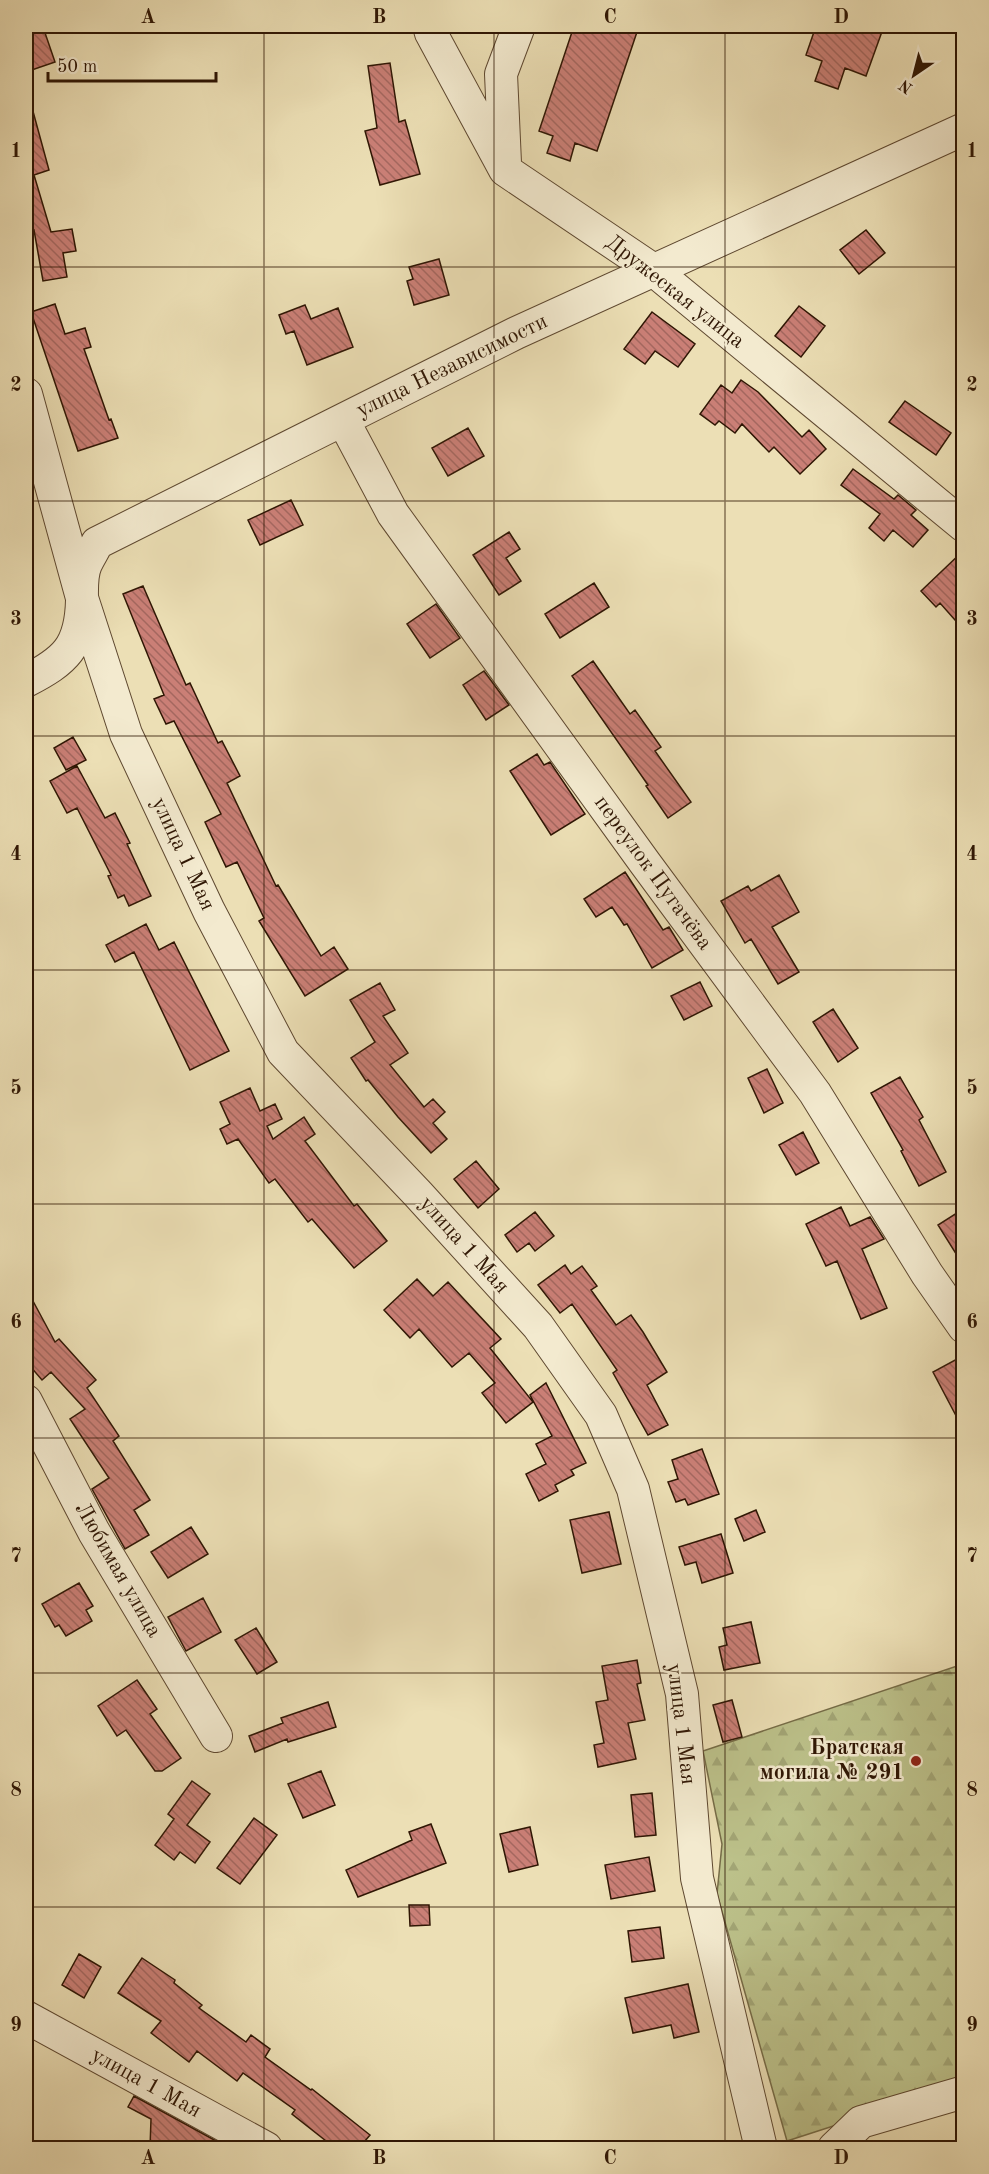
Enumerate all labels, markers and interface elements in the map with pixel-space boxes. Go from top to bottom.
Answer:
text: A [140,8,156,28]
text: B [372,8,386,28]
text: C [603,8,617,28]
text: D [833,8,849,28]
scale bar [48,45,216,83]
north arrow [884,45,944,105]
text: 50 m [57,58,97,76]
text: N [896,75,916,96]
text: 1 [10,142,22,162]
text: 1 [966,142,978,162]
street label: Дружеская улица [601,231,749,353]
street label: улица Независимости [353,310,551,422]
text: 2 [10,376,22,396]
text: 2 [966,376,978,396]
text: 3 [10,610,22,630]
text: 3 [966,610,978,630]
street label: переулок Пугачёва [590,792,716,954]
street label: улица 1 Мая [147,794,219,914]
text: 4 [10,845,22,865]
text: 4 [966,845,978,865]
text: 5 [10,1078,22,1099]
text: 5 [966,1078,978,1099]
street label: улица 1 Мая [415,1192,513,1298]
text: 6 [10,1313,22,1333]
text: 6 [966,1313,978,1333]
street label: Любимая улица [71,1499,166,1641]
text: 7 [10,1547,22,1567]
text: 7 [966,1547,978,1567]
street label: улица 1 Мая [663,1662,699,1786]
place label: Братская могила № 291 [760,1737,904,1784]
marker: Братская могила № 291 [909,1754,923,1768]
text: 8 [10,1781,22,1801]
text: 8 [966,1781,978,1801]
text: 9 [10,2016,22,2036]
text: 9 [966,2016,978,2036]
street label: улица 1 Мая [87,2044,205,2122]
text: A [140,2149,156,2169]
text: B [372,2149,386,2169]
text: C [603,2149,617,2169]
text: D [833,2149,849,2169]

